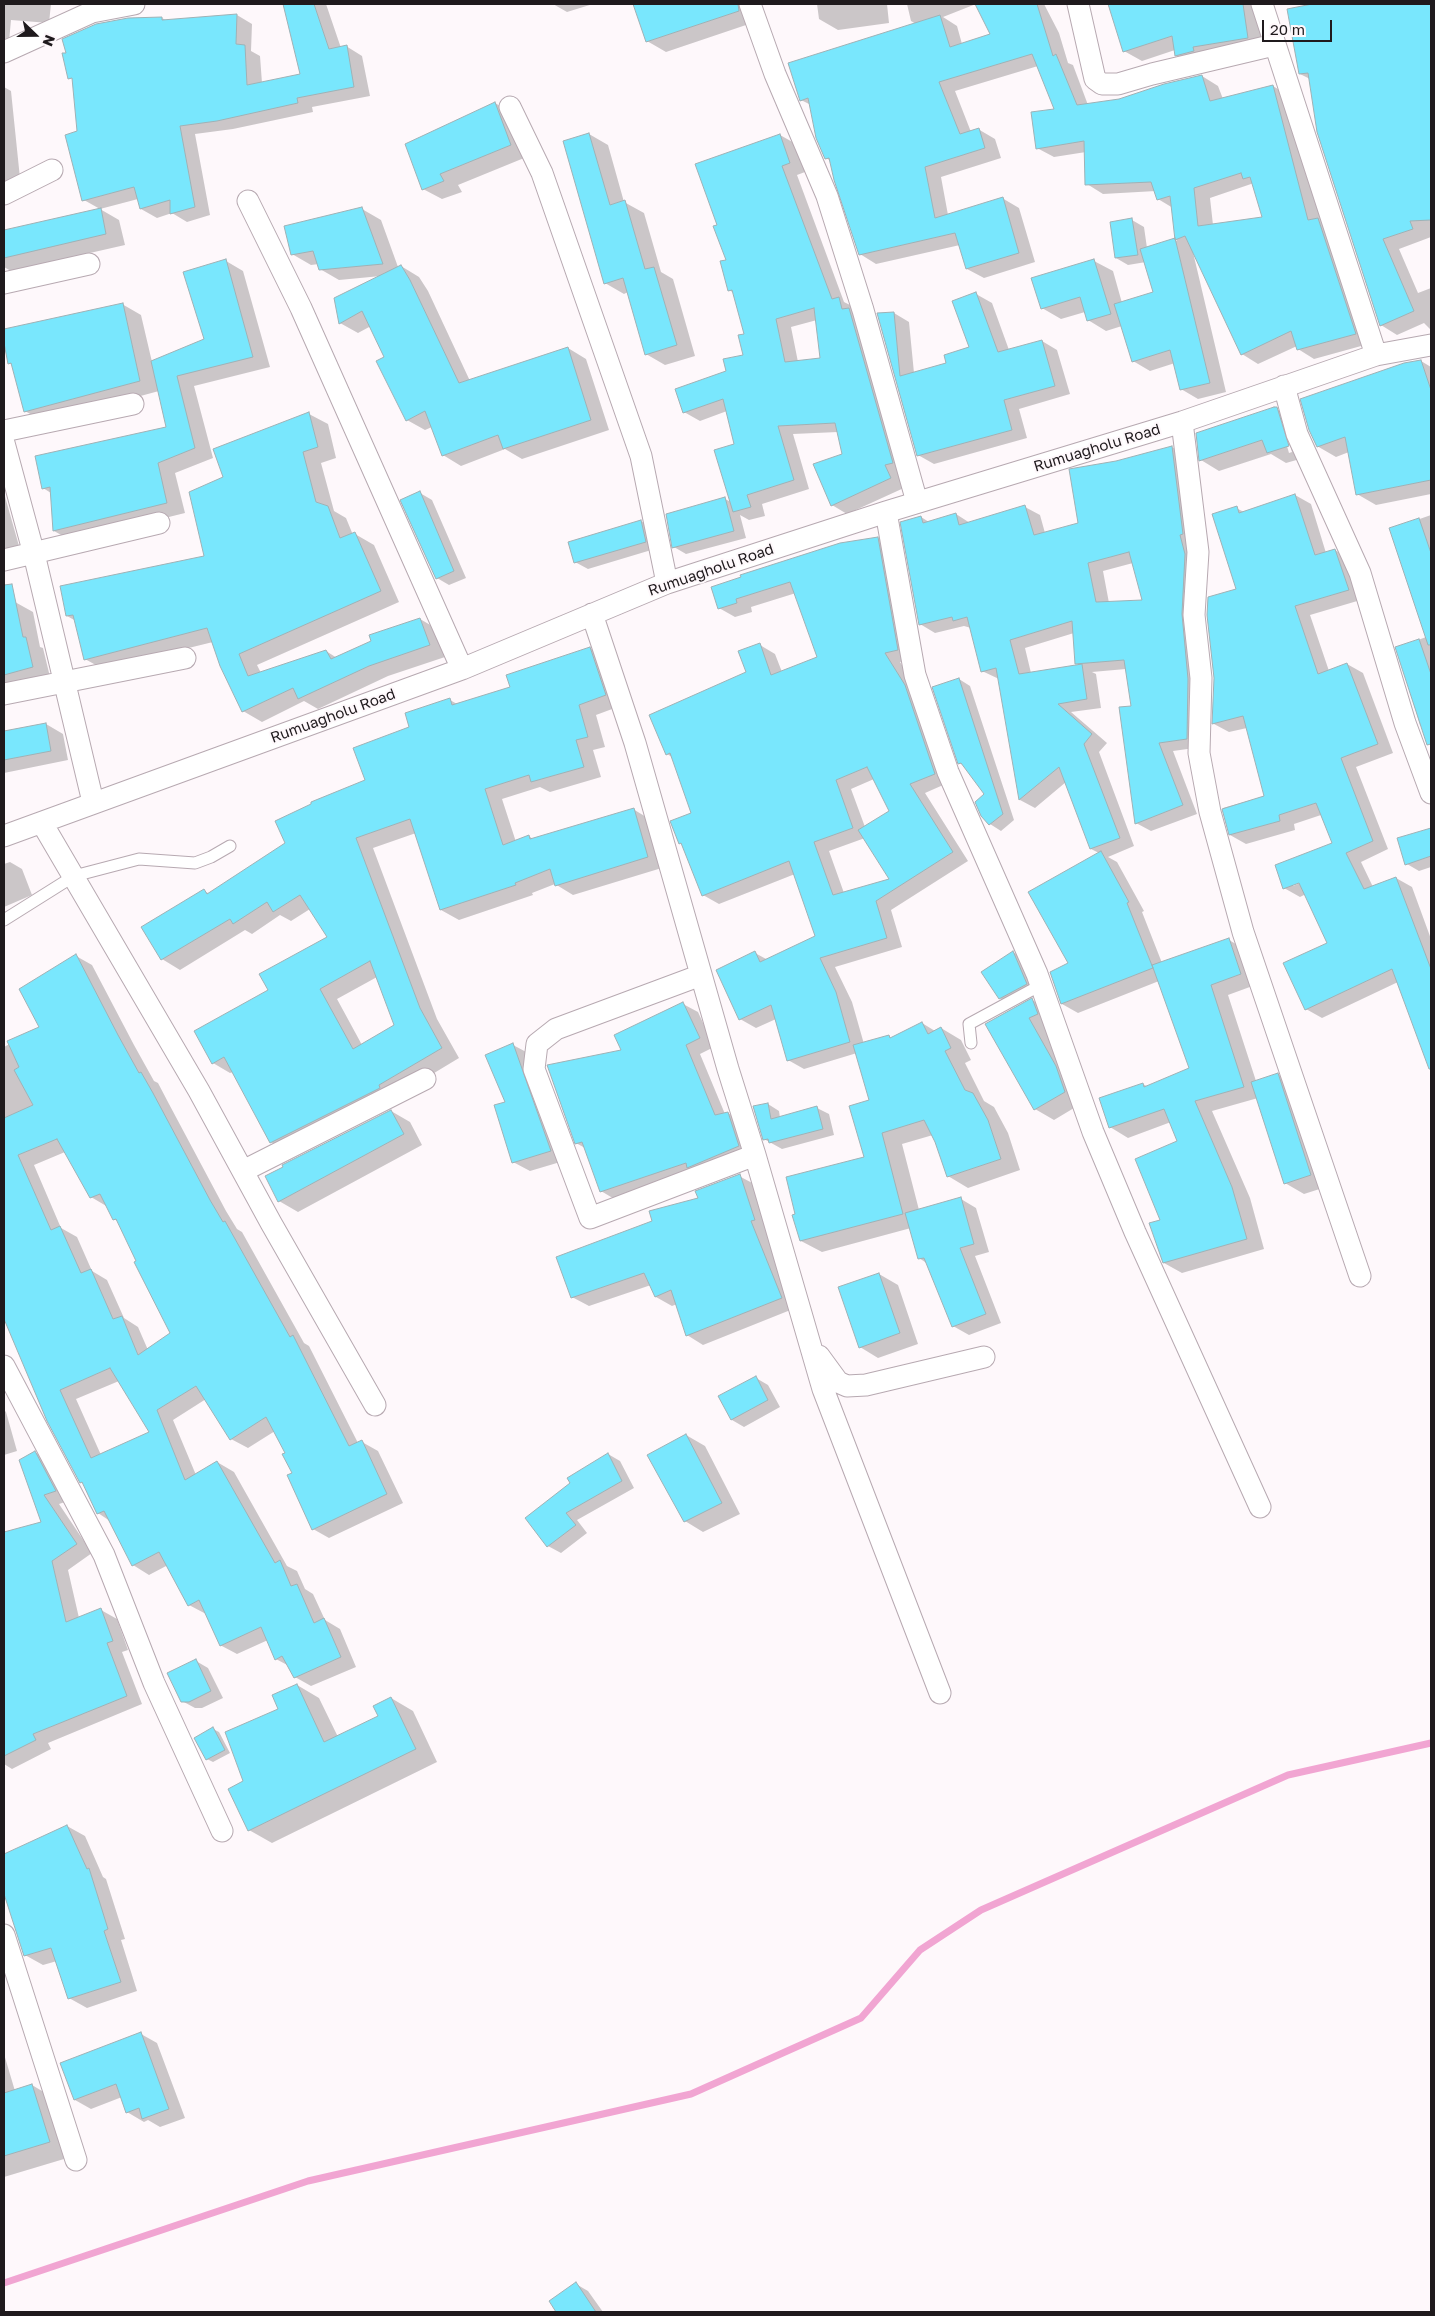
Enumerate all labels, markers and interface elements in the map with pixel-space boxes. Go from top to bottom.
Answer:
north arrow [10,10,60,60]
scale bar [1265,10,1335,42]
text: 20 m [1270,20,1305,38]
text: N [40,33,59,49]
street label: Rumuagholu Road [1031,420,1163,476]
street label: Rumuagholu Road [646,540,776,600]
street label: Rumuagholu Road [268,685,398,747]

